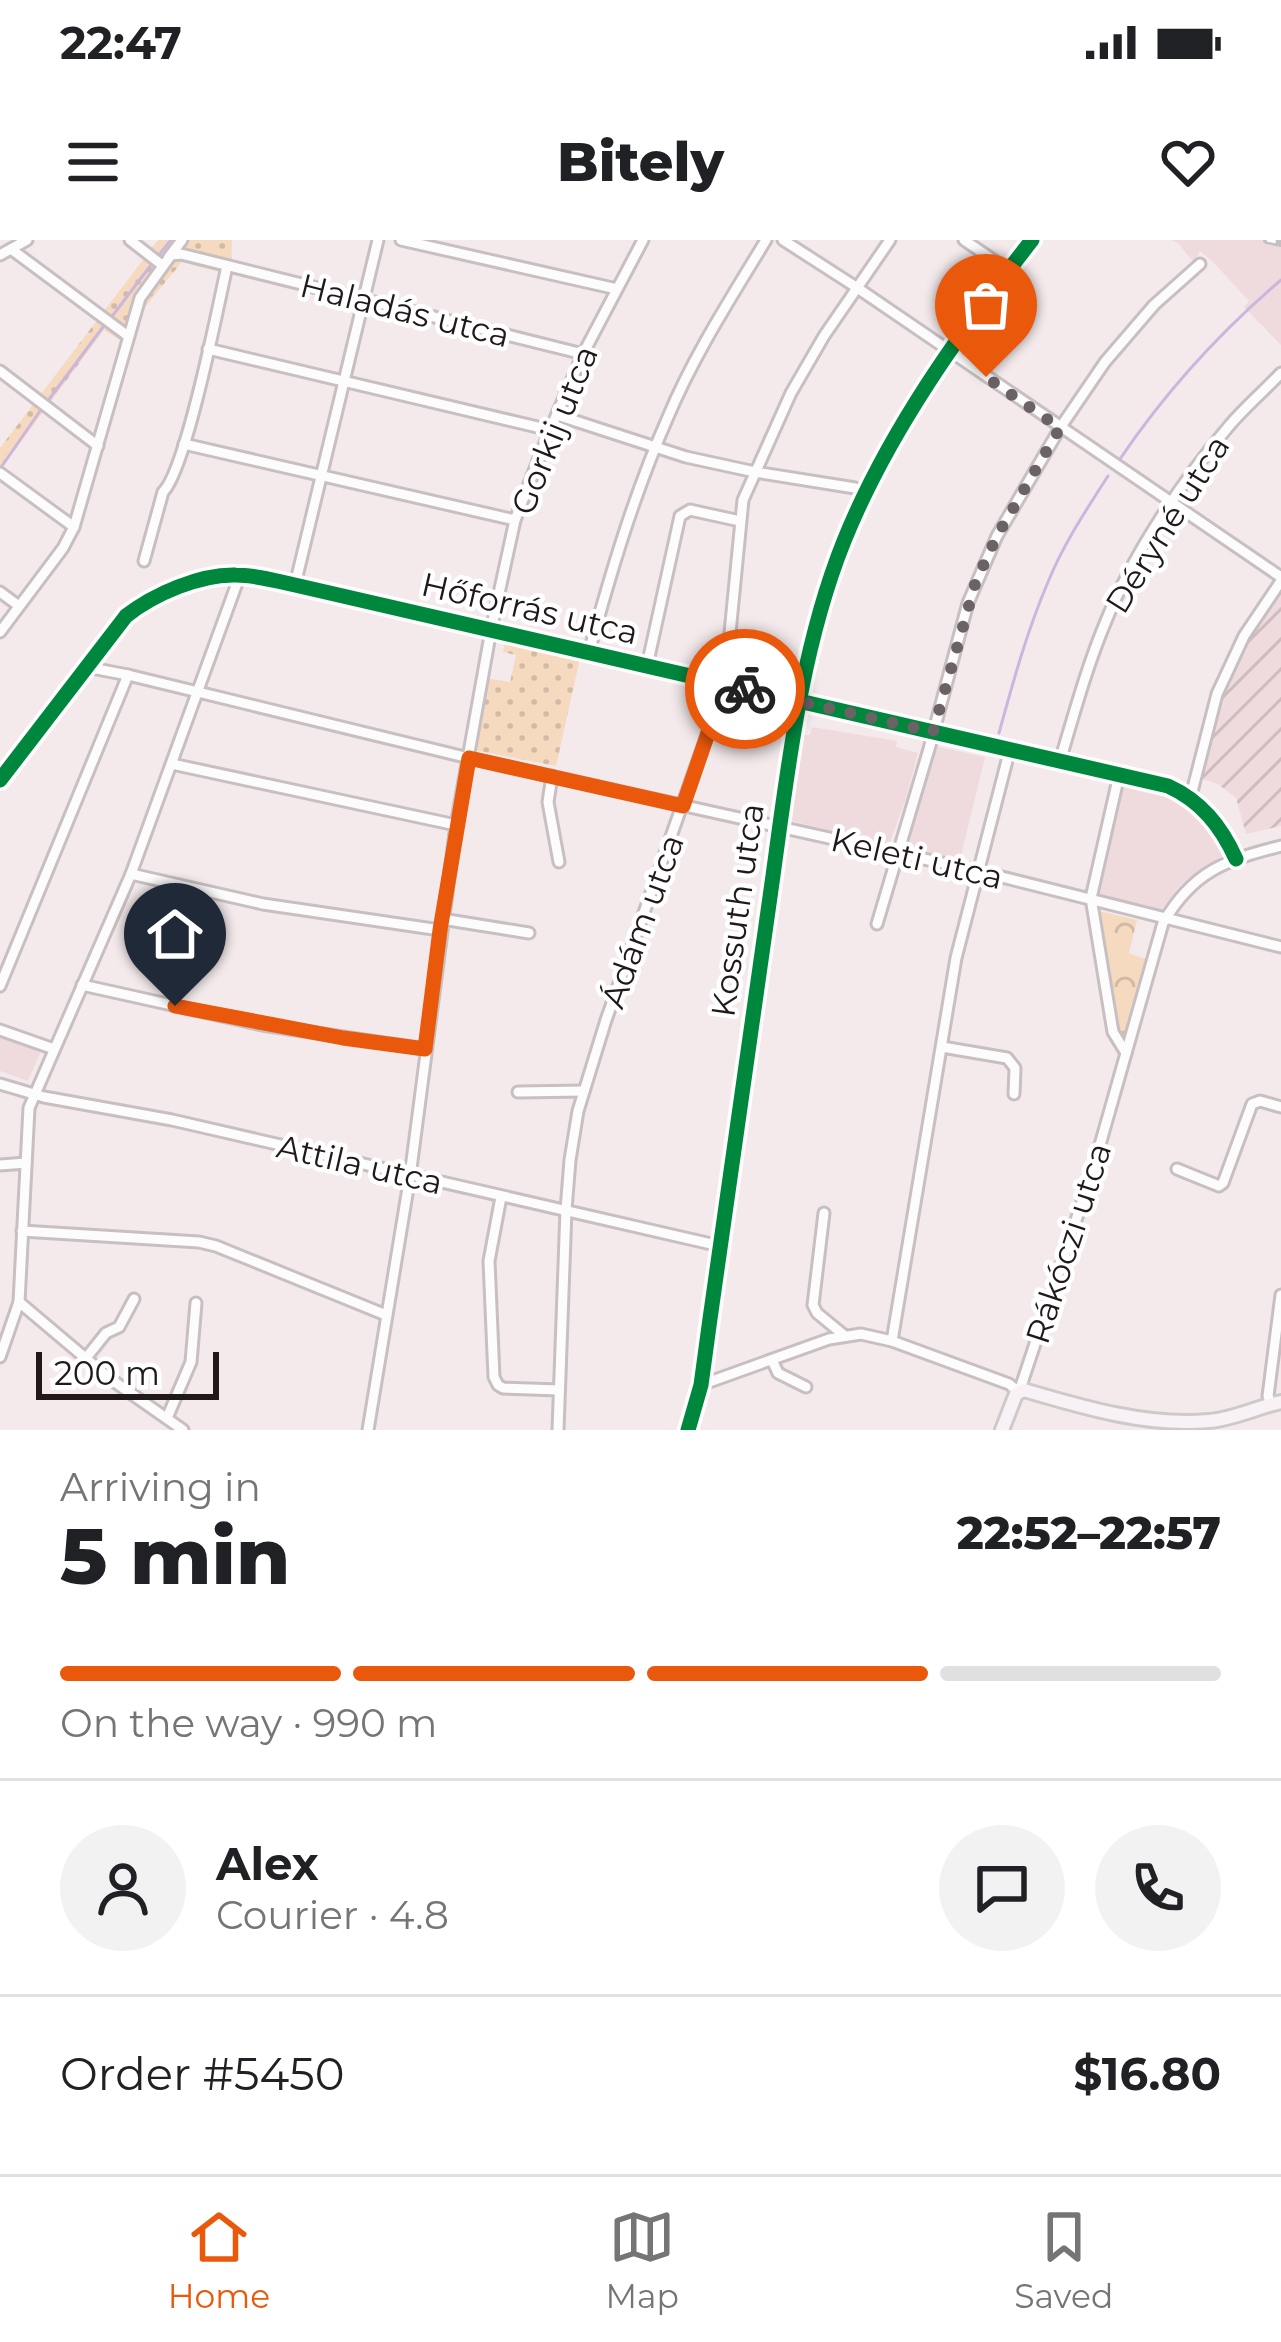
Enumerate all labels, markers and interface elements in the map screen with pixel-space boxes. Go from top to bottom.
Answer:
text: 22:47 [60,15,182,70]
icon: menu [60,129,126,195]
text: Bitely [557,129,724,195]
icon: heart [1155,129,1221,195]
pin [935,254,1037,377]
street label: Haladás utca [296,265,514,355]
icon: bag [953,272,1019,338]
street label: Gorkij utca [502,340,606,520]
street label: Déryné utca [1097,428,1237,620]
street label: Hőforrás utca [418,564,642,652]
courier [685,629,805,749]
icon: bike [712,656,778,722]
street label: Kossuth utca [702,801,772,1019]
street label: Keleti utca [827,819,1007,897]
street label: Ádám utca [592,829,692,1013]
pin [124,883,226,1006]
icon: home [142,901,208,967]
street label: Attila utca [273,1126,447,1202]
street label: Rákóczi utca [1017,1138,1119,1348]
scale bar [36,1346,219,1399]
text: 200 m [54,1353,160,1393]
text: Arriving in [60,1463,261,1511]
text: 22:52–22:57 [957,1505,1221,1560]
text: 5 min [60,1508,290,1604]
text: On the way · 990 m [60,1699,437,1747]
button: person [60,1825,186,1951]
button: chat [939,1825,1065,1951]
button: phone [1095,1825,1221,1951]
text: Alex [216,1836,319,1891]
text: Courier · 4.8 [216,1891,449,1939]
text: Order #5450 [60,2046,344,2101]
text: $16.80 [1073,2046,1221,2101]
tab: Home [168,2204,270,2316]
tab: Map [605,2204,679,2316]
tab: Saved [1014,2204,1113,2316]

